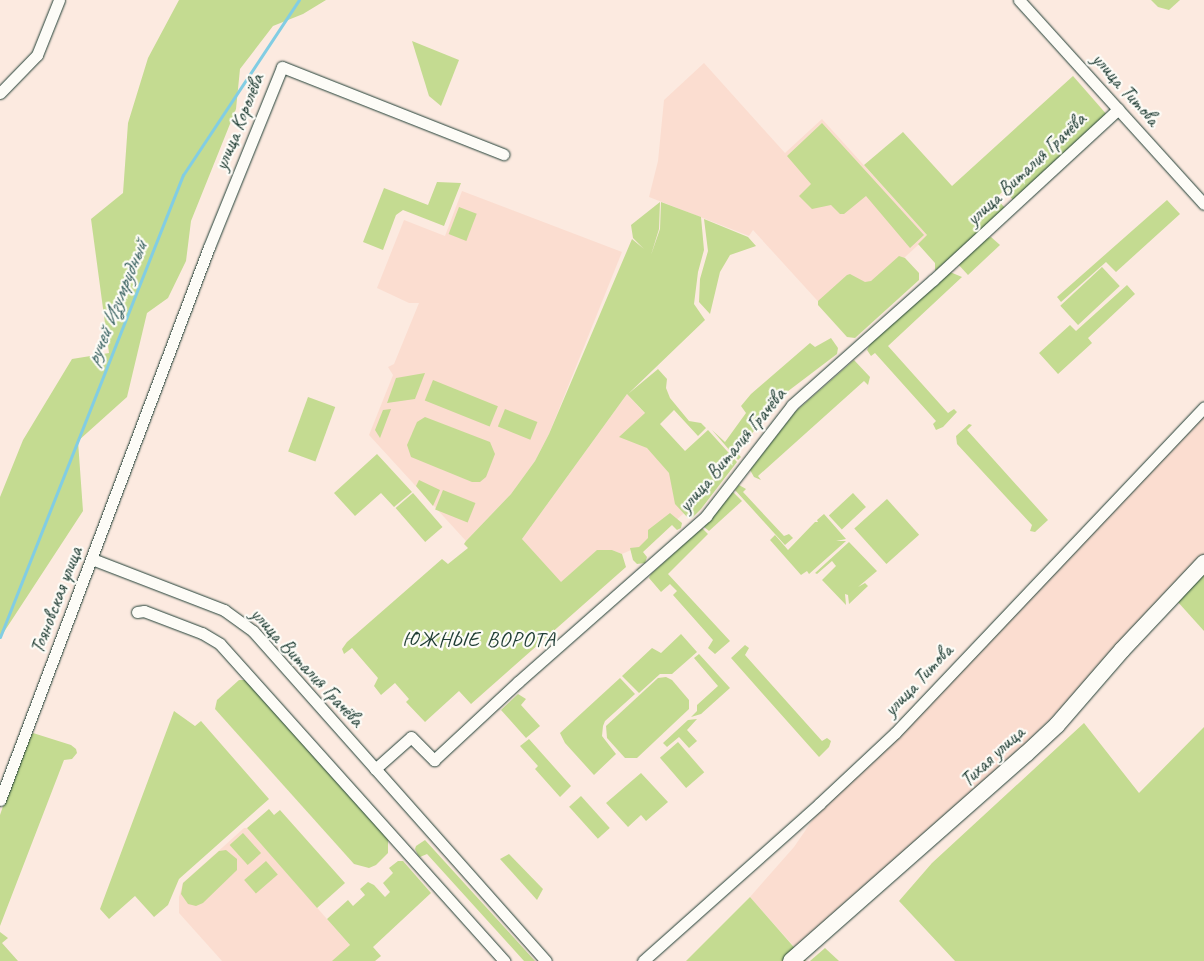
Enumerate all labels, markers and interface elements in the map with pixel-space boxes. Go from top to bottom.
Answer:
street label: улица Титова [1087,48,1165,130]
street label: улица Королёва [209,71,269,173]
street label: улица Виталия Грачёва [962,108,1090,230]
water label: ручей Изумрудный [80,237,152,369]
street label: улица Виталия Грачёва [673,383,791,517]
street label: Тояновская улица [24,542,88,658]
street label: улица Виталия Грачёва [246,603,368,731]
district label: ЮЖНЫЕ ВОРОТА [400,627,558,653]
street label: улица Титова [879,639,957,721]
street label: Тихая улица [955,720,1029,792]

